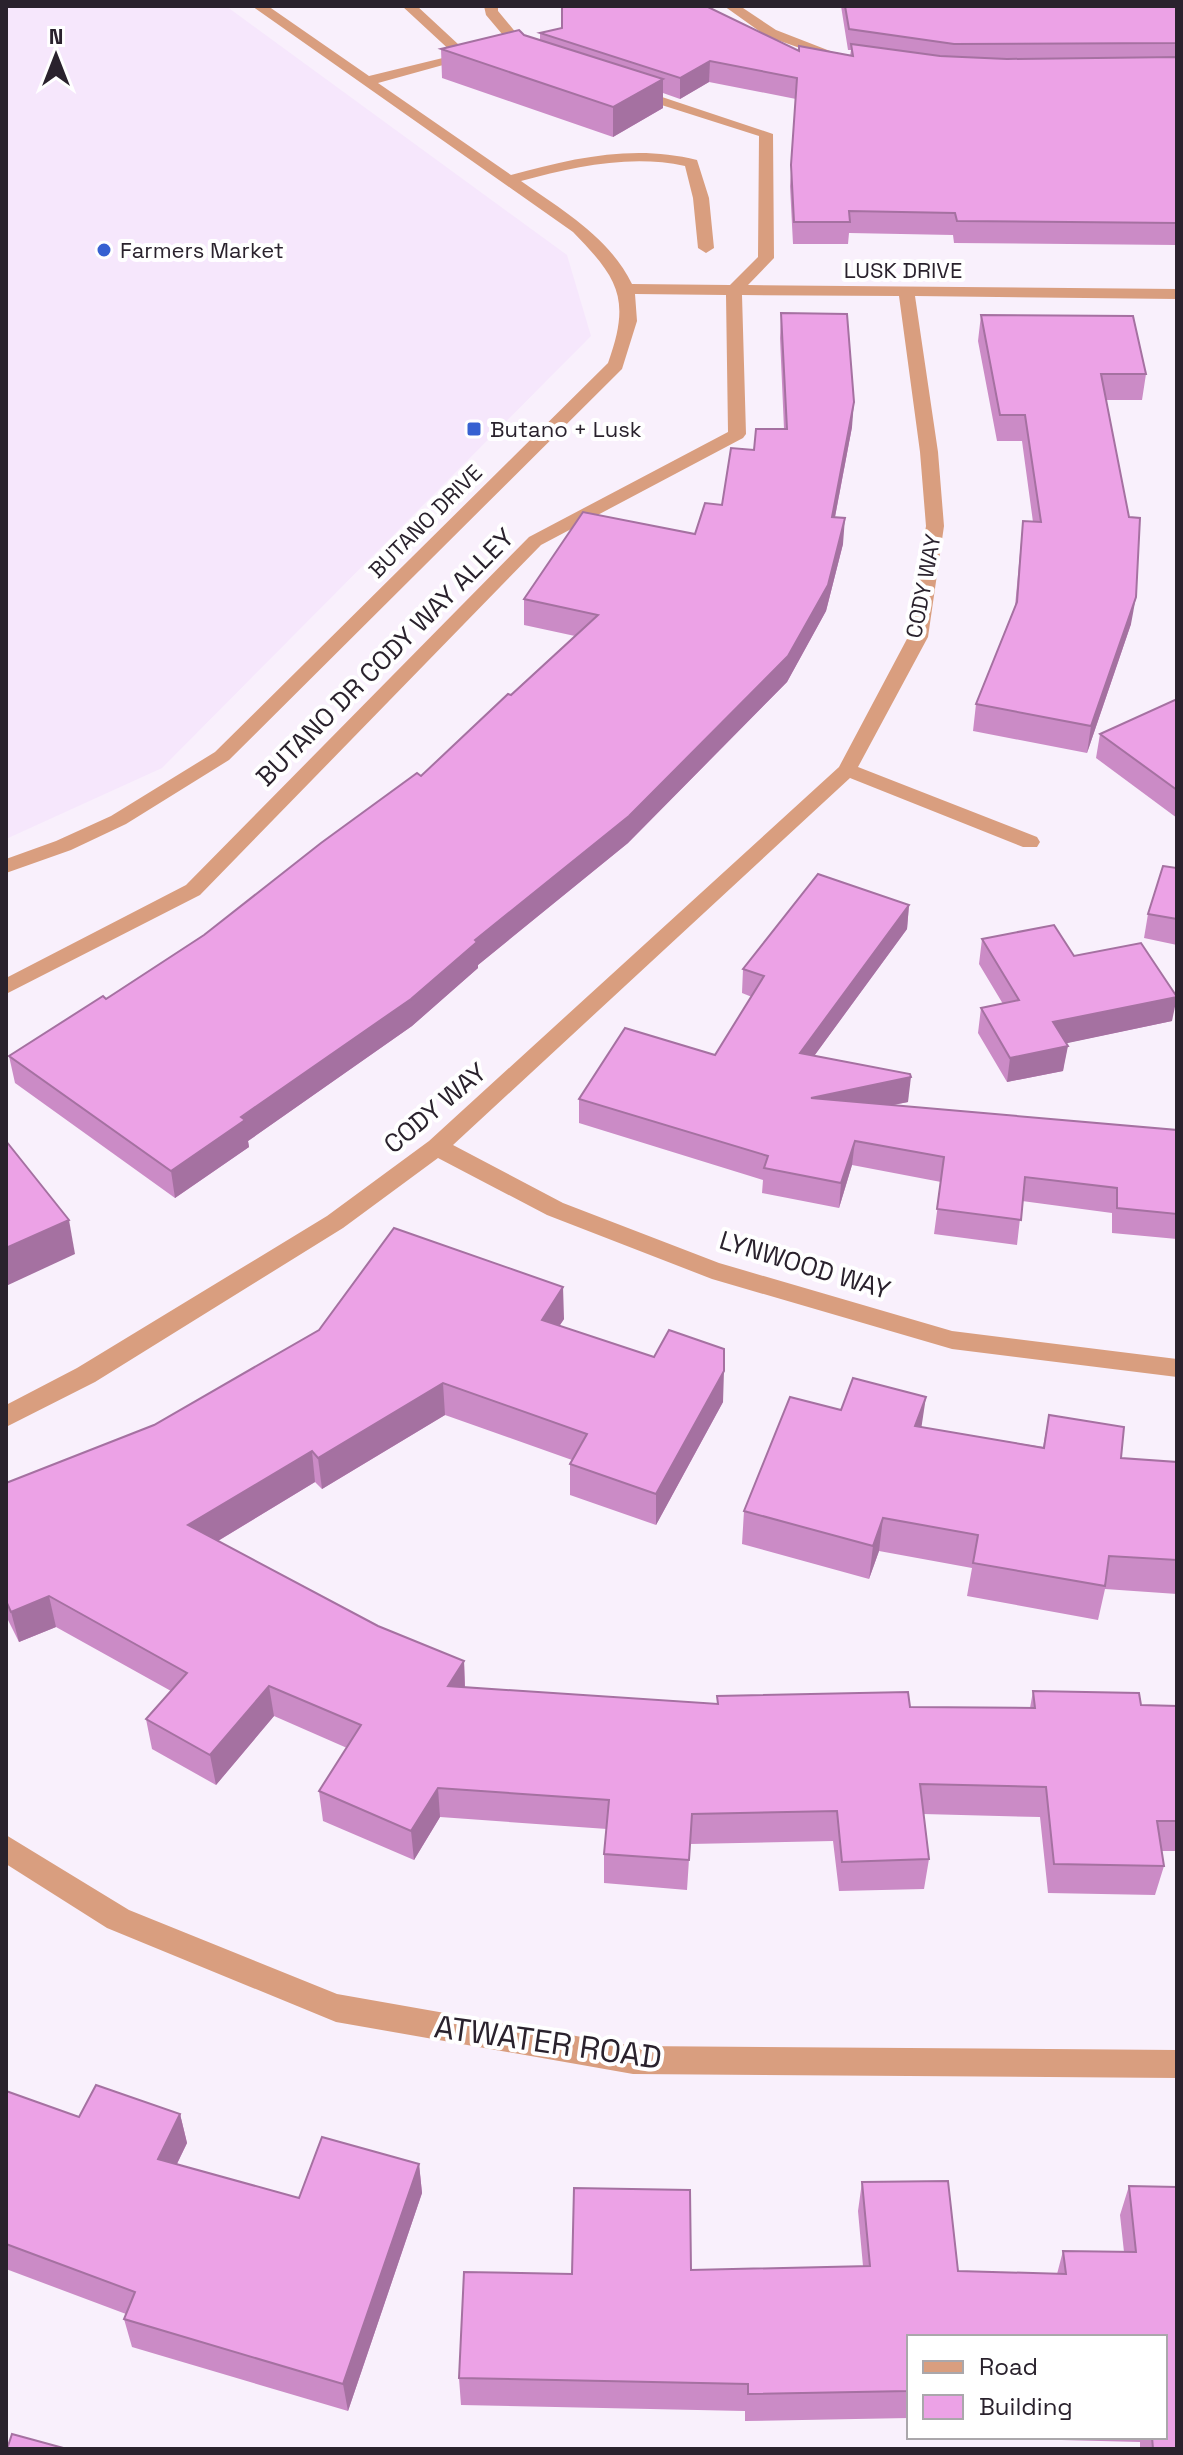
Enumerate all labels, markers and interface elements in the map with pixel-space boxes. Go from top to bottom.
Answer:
north arrow [16,16,96,96]
text: N [49,22,63,50]
place label: Farmers Market [120,236,284,264]
marker: Farmers Market [95,241,113,259]
street label: LUSK DRIVE [844,256,962,284]
place label: Butano + Lusk [490,415,642,443]
marker: Butano + Lusk [465,420,483,438]
street label: BUTANO DRIVE [362,458,488,584]
street label: BUTANO DR CODY WAY ALLEY [249,521,521,793]
street label: CODY WAY [899,531,947,640]
street label: CODY WAY [376,1055,494,1161]
street label: LYNWOOD WAY [715,1223,895,1307]
street label: ATWATER ROAD [432,2006,664,2078]
legend [907,2335,1167,2439]
text: Road [979,2351,1038,2382]
text: Building [979,2391,1073,2422]

